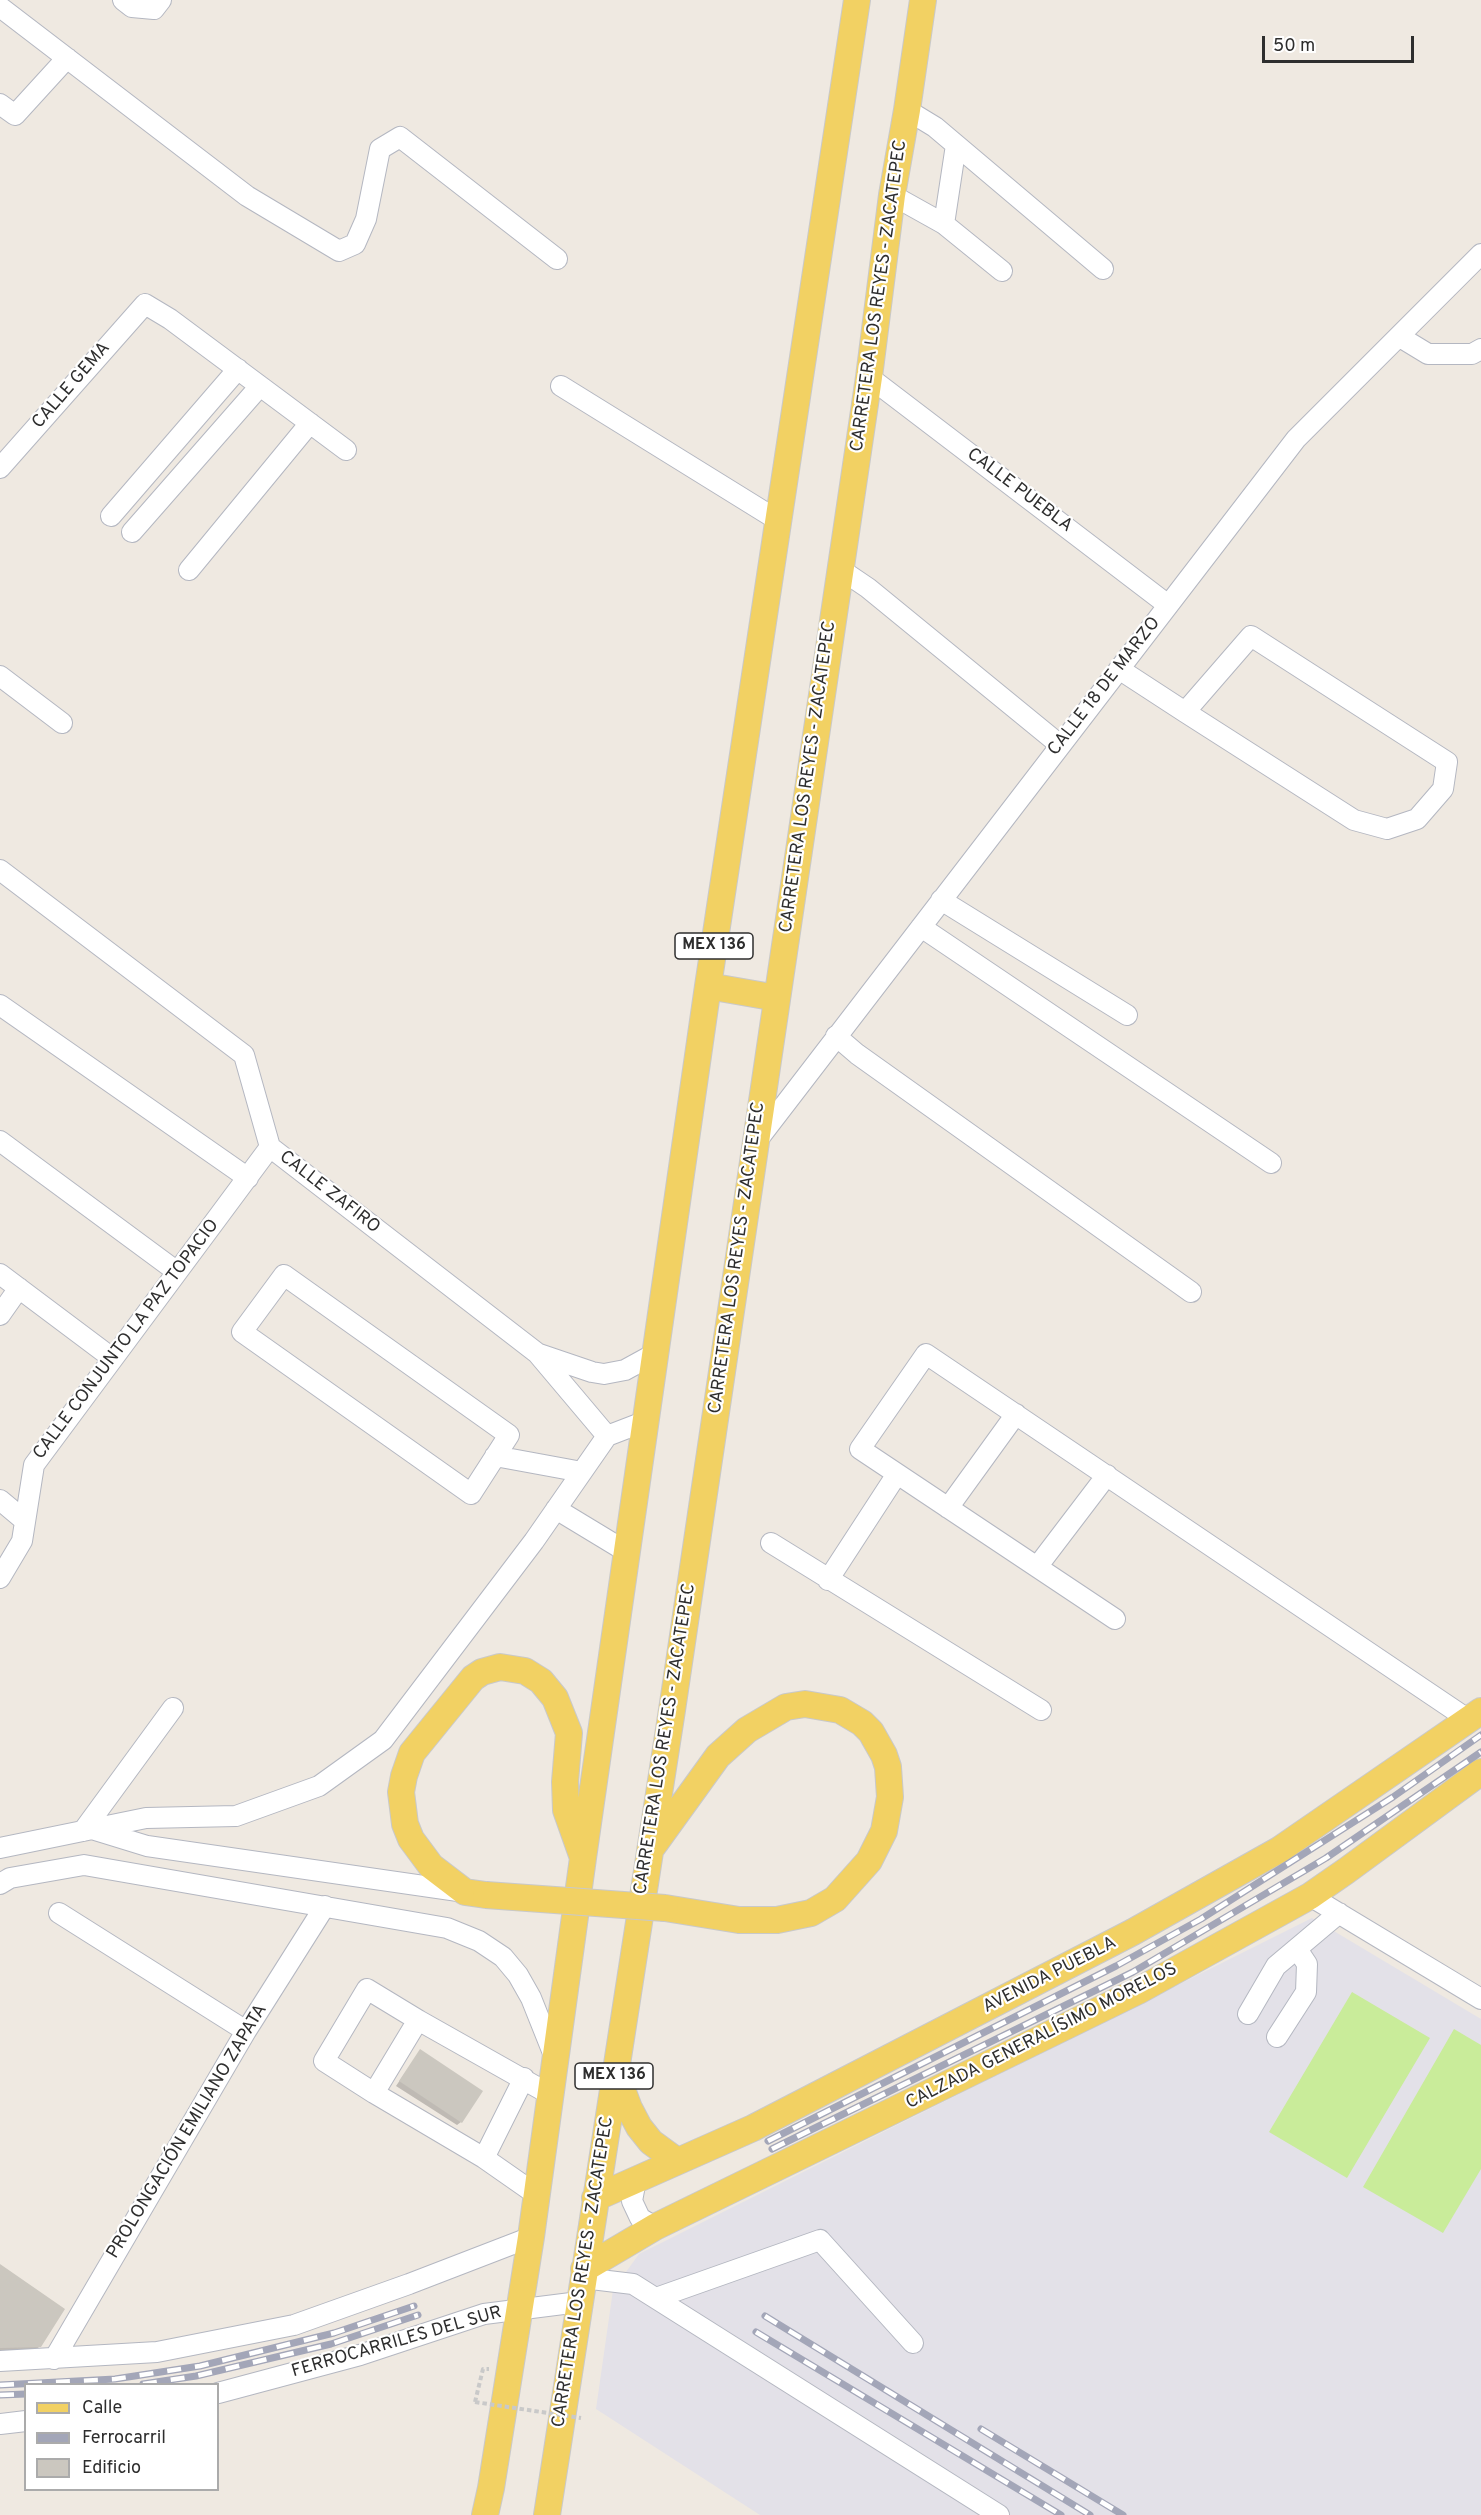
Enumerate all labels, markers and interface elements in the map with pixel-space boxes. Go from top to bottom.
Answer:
scale bar [1265,24,1416,62]
text: 50 m [1273,35,1315,58]
street label: CARRETERA LOS REYES - ZACATEPEC [847,139,913,453]
street label: CALLE GEMA [29,338,115,434]
street label: CALLE PUEBLA [962,444,1076,538]
street label: CALLE 18 DE MARZO [1044,613,1166,761]
street label: CARRETERA LOS REYES - ZACATEPEC [776,620,842,934]
road number: MEX 136 [675,933,753,959]
street label: CARRETERA LOS REYES - ZACATEPEC [705,1101,771,1415]
street label: CALLE ZAFIRO [274,1147,384,1239]
street label: CALLE CONJUNTO LA PAZ TOPACIO [30,1216,224,1464]
street label: CARRETERA LOS REYES - ZACATEPEC [631,1582,701,1896]
street label: AVENIDA PUEBLA [980,1933,1120,2019]
street label: CALZADA GENERALÍSIMO MORELOS [903,1959,1181,2115]
street label: PROLONGACIÓN EMILIANO ZAPATA [103,2001,273,2263]
road number: MEX 136 [575,2063,653,2089]
street label: CARRETERA LOS REYES - ZACATEPEC [549,2115,619,2429]
street label: FERROCARRILES DEL SUR [289,2303,505,2383]
legend [24,2383,219,2491]
text: Calle [82,2397,122,2420]
text: Ferrocarril [82,2427,166,2450]
text: Edificio [82,2457,141,2480]

